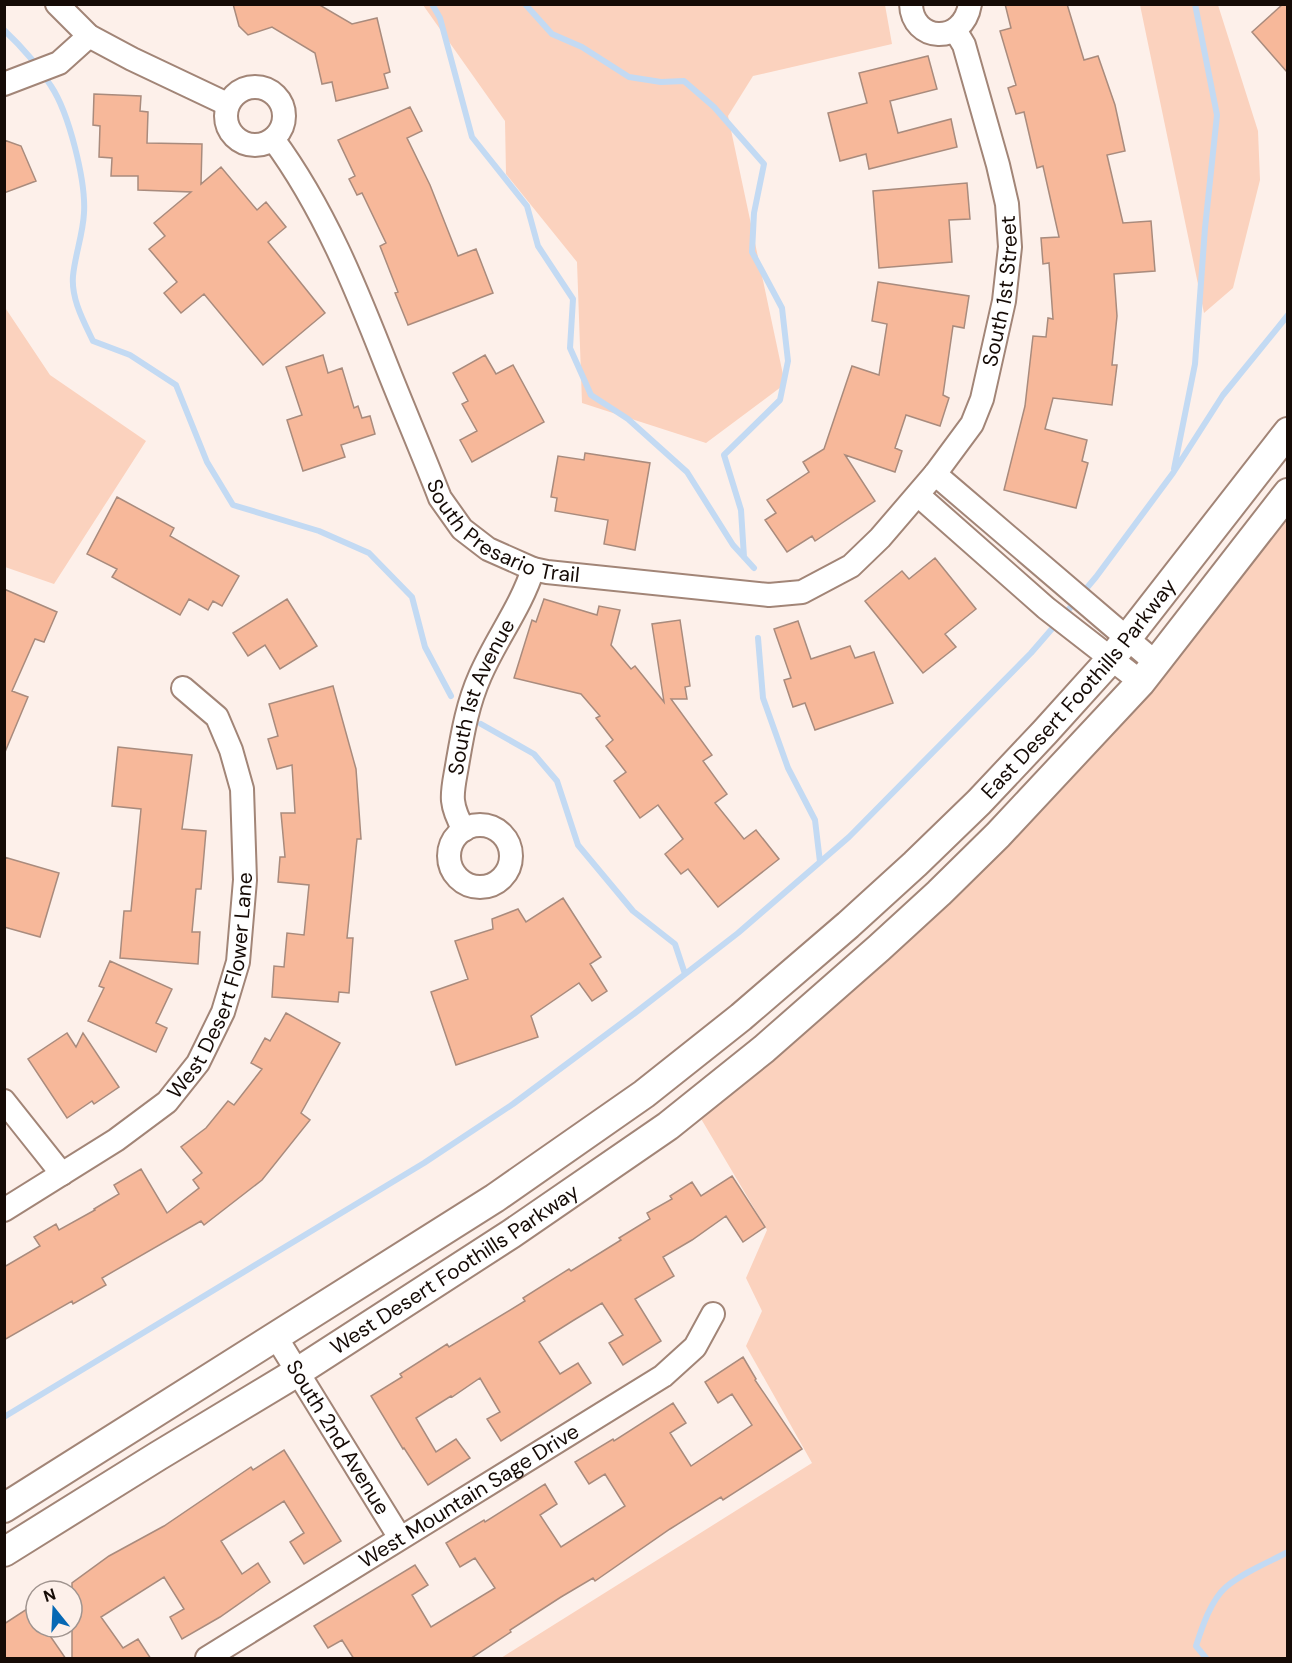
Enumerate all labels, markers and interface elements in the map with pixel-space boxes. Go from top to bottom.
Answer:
street label: South 1st Street [976,215,1024,369]
street label: South Presario Trail [420,475,581,589]
street label: East Desert Foothills Parkway [975,573,1183,805]
street label: South 1st Avenue [442,614,521,777]
street label: West Desert Flower Lane [161,872,259,1105]
street label: West Desert Foothills Parkway [325,1177,585,1361]
street label: South 2nd Avenue [280,1355,396,1520]
street label: West Mountain Sage Drive [354,1417,584,1575]
north arrow [24,1579,84,1639]
text: N [41,1583,58,1607]

